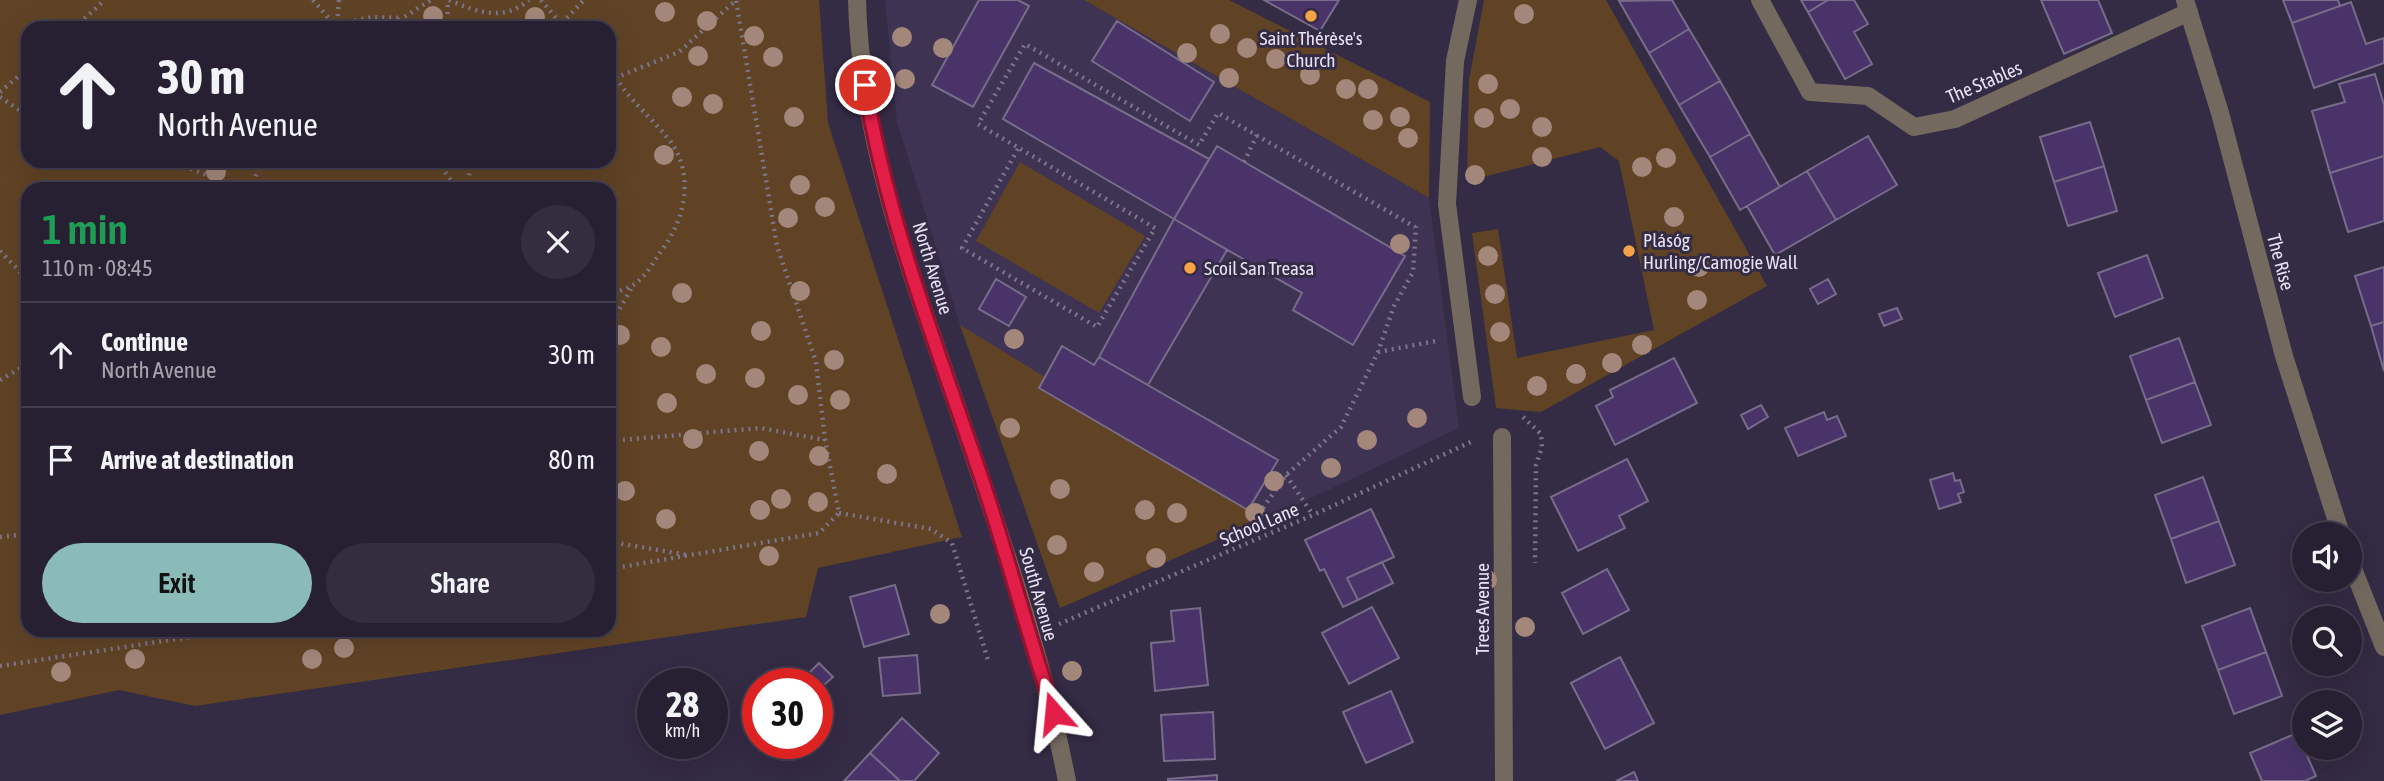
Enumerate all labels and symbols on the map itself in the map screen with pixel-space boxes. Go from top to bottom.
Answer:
marker: Saint Thérèse's Church [1303,8,1319,24]
place label: Saint Thérèse's Church [1259,27,1363,71]
pin [835,55,895,115]
street label: The Stables [1943,56,2025,108]
street label: North Avenue [909,219,957,317]
place label: Plásóg Hurling/Camogie Wall [1643,229,1798,273]
street label: The Rise [2263,231,2299,293]
marker: Plásóg Hurling/Camogie Wall [1621,243,1637,259]
place label: Scoil San Treasa [1204,257,1314,279]
marker: Scoil San Treasa [1182,260,1198,276]
street label: School Lane [1216,498,1302,550]
street label: South Avenue [1015,545,1063,643]
street label: Trees Avenue [1471,563,1493,655]
speed limit sign: 30 [742,668,833,759]
position arrow [1017,676,1091,750]

